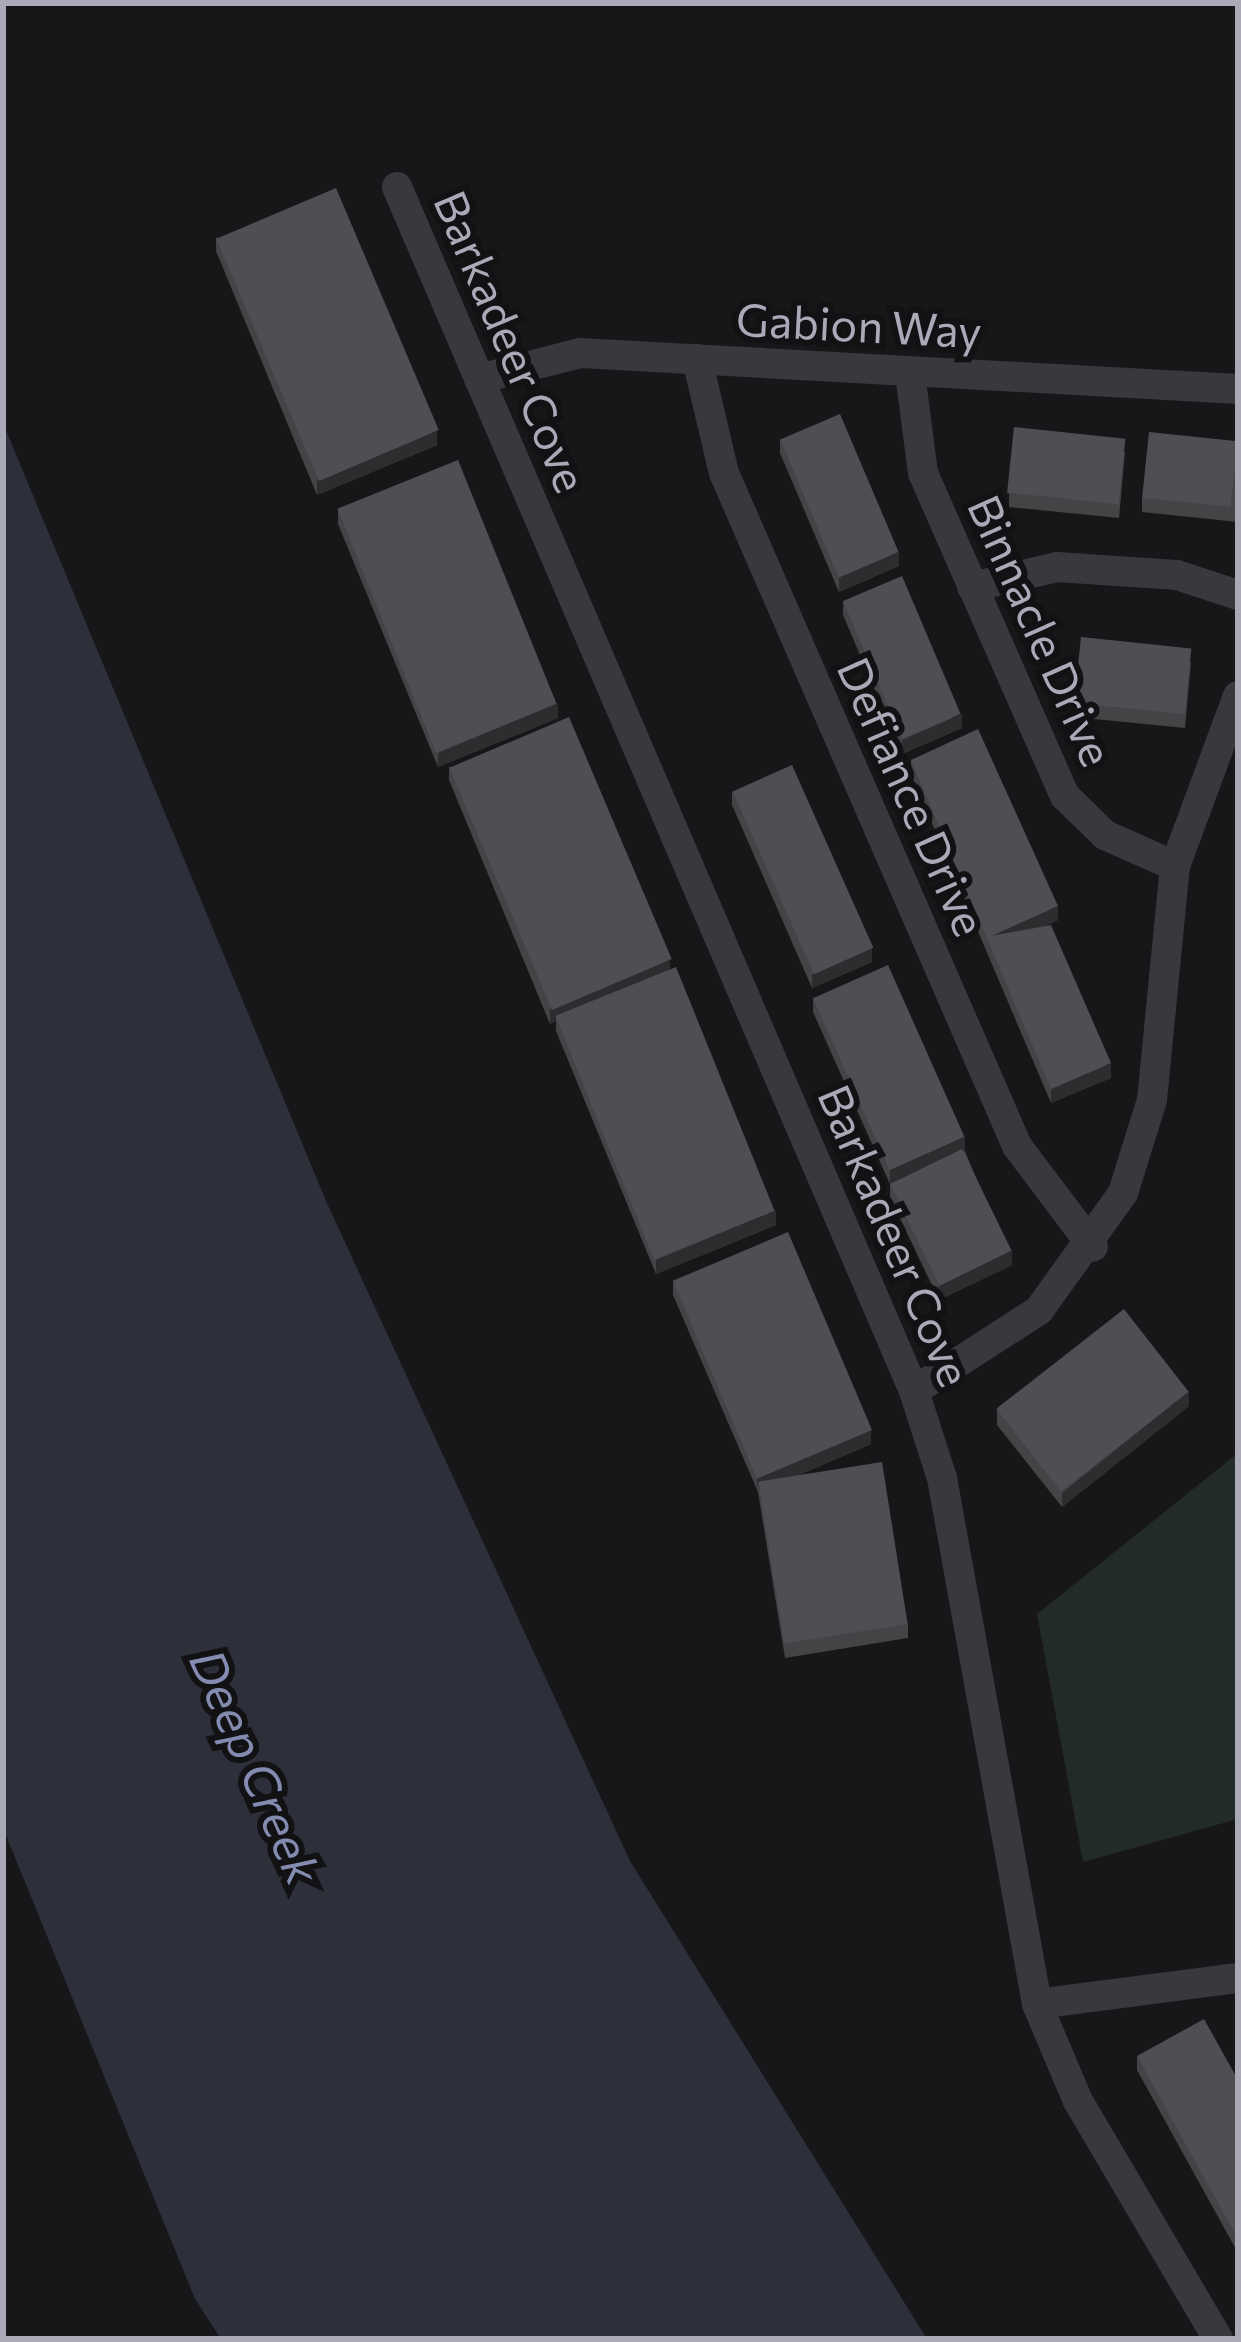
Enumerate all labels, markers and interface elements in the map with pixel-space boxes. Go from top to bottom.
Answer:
street label: Barkadeer Cove [424,182,600,500]
street label: Gabion Way [735,291,983,357]
street label: Binnacle Drive [958,486,1126,774]
street label: Defiance Drive [828,649,998,943]
street label: Barkadeer Cove [808,1076,984,1394]
water label: Deep Creek [180,1639,334,1893]

